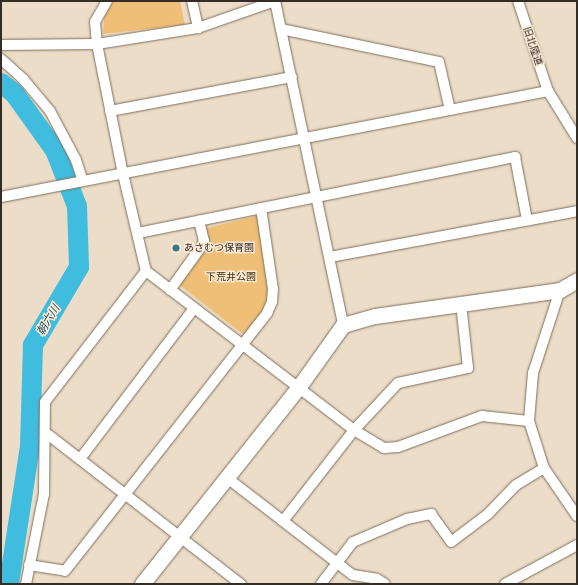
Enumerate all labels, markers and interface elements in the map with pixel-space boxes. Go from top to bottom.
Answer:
street label: 旧北陸道 [521,25,545,67]
place label: あさむつ保育園 [184,242,254,254]
marker: あさむつ保育園 [171,243,181,253]
park label: 下荒井公園 [206,271,256,283]
water label: 朝六川 [34,302,62,338]

